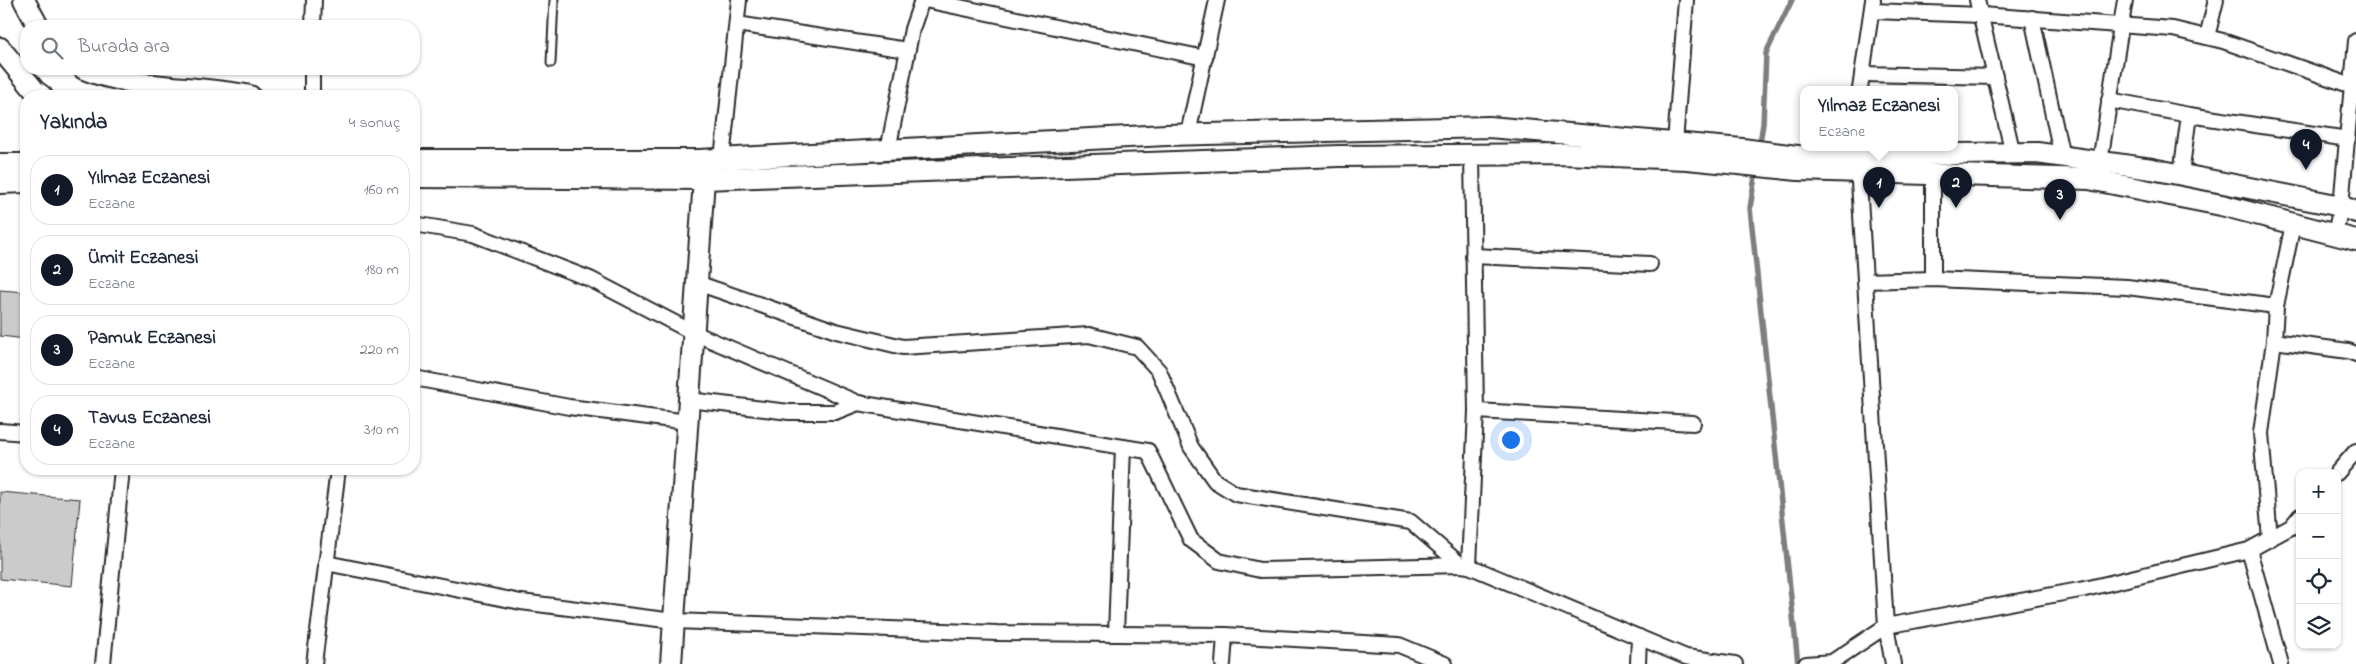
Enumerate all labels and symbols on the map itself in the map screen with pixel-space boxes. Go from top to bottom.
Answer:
pin: 4 [2290,129,2322,170]
pin: 1 [1863,167,1895,208]
pin: 2 [1940,167,1972,208]
pin: 3 [2044,179,2076,220]
your location [1498,427,1524,453]

